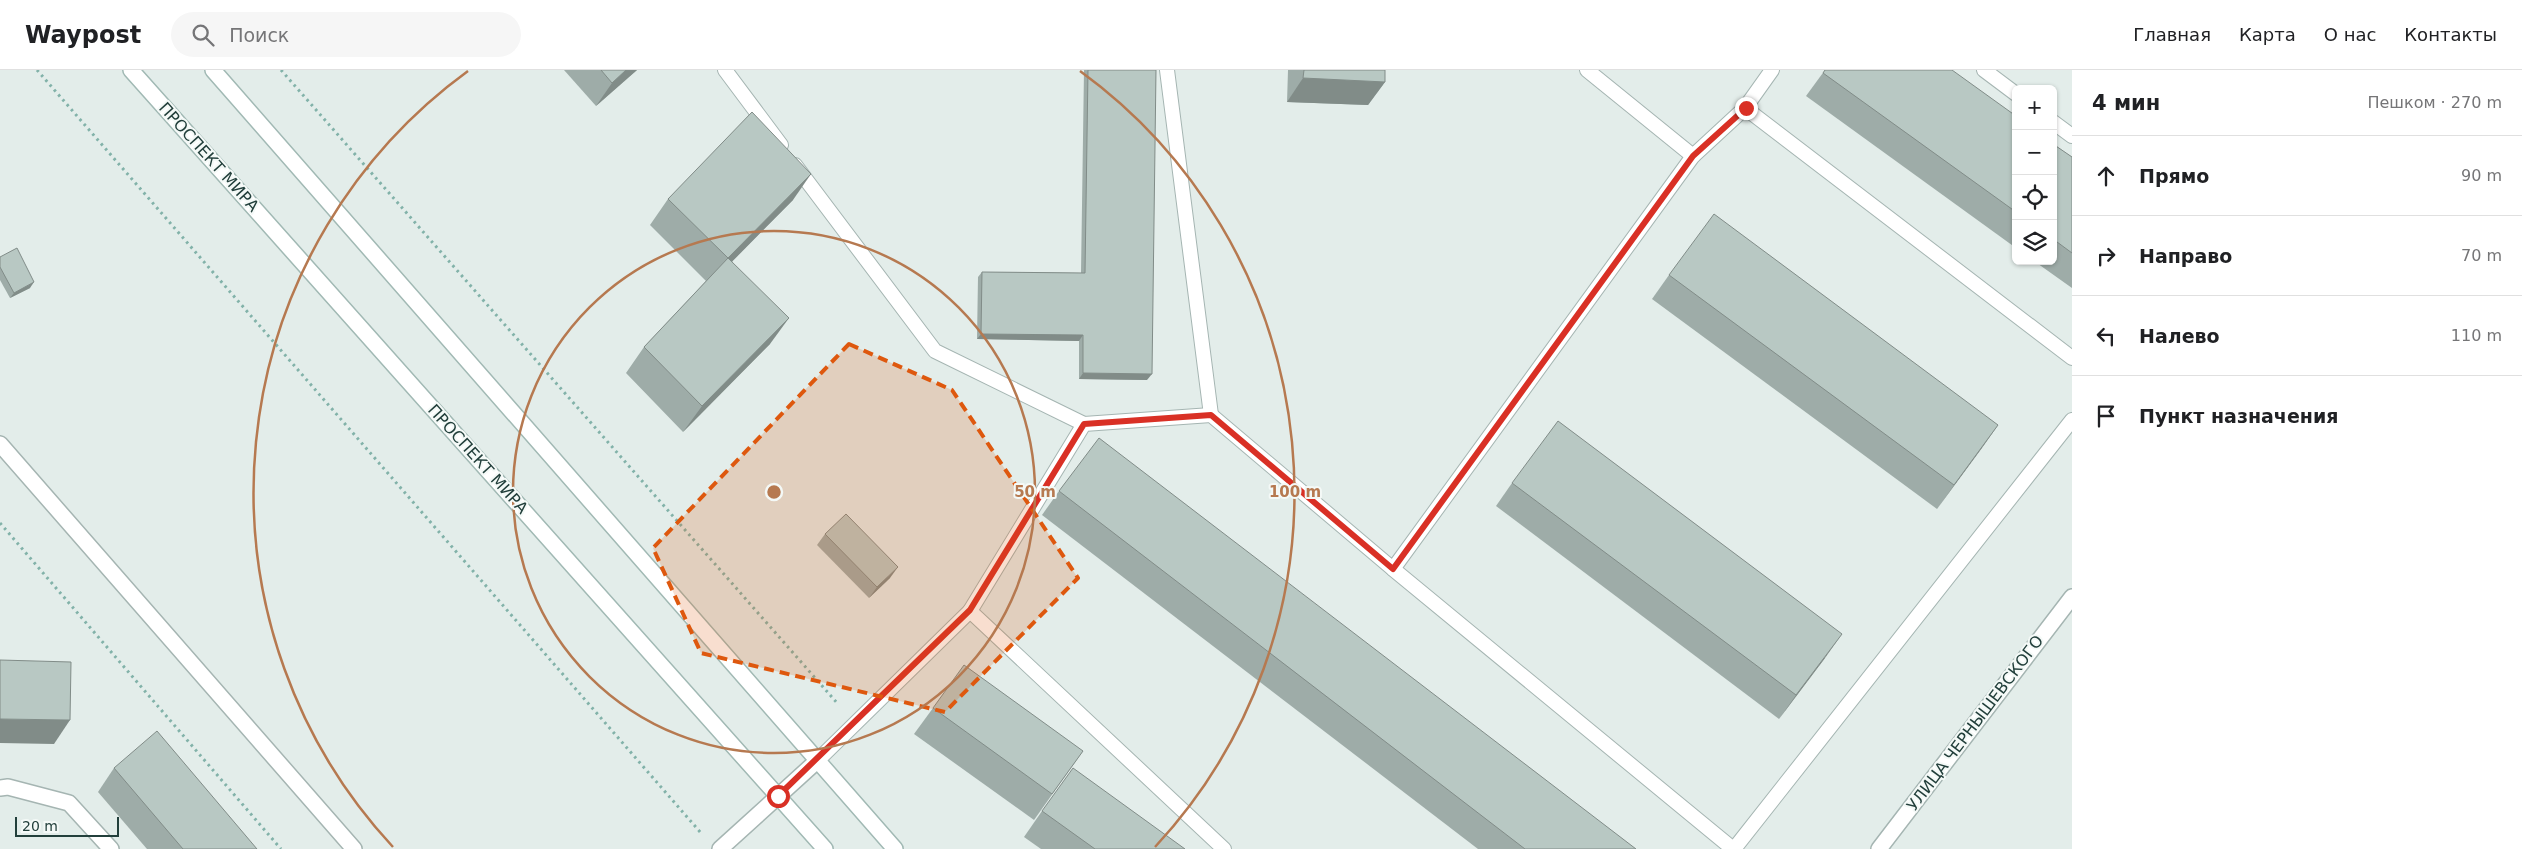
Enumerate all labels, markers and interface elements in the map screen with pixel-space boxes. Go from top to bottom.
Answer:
search box [171,12,521,57]
text: Waypost [25,21,141,49]
icon: search [189,21,217,49]
text: Поиск [229,24,289,46]
text: Главная [2133,24,2211,45]
text: Карта [2239,24,2296,45]
text: О нас [2324,24,2376,45]
text: Контакты [2404,24,2497,45]
map controls [2012,85,2057,265]
button: + [2012,85,2057,130]
text: 4 мин [2092,91,2160,115]
text: Пешком · 270 m [2367,93,2502,112]
route end [1735,97,1758,120]
street label: ПРОСПЕКТ МИРА [155,99,263,215]
button: − [2012,130,2057,175]
icon: ahead [2092,162,2120,190]
text: Прямо [2139,165,2209,187]
text: 90 m [2461,166,2502,185]
button: locate [2012,175,2057,220]
button: layers [2012,220,2057,265]
icon: right [2092,242,2120,270]
text: Направо [2139,245,2232,267]
text: 70 m [2461,246,2502,265]
icon: left [2092,322,2120,350]
text: Налево [2139,325,2220,347]
text: 110 m [2451,326,2502,345]
street label: ПРОСПЕКТ МИРА [424,401,532,517]
icon: arrive [2092,402,2120,430]
text: Пункт назначения [2139,405,2338,427]
centre of rings [765,483,783,501]
text: 50 m [1014,483,1056,501]
text: 100 m [1269,483,1321,501]
street label: УЛИЦА ЧЕРНЫШЕВСКОГО [1903,632,2047,814]
route start [767,785,790,808]
scale bar [15,814,119,837]
text: 20 m [22,818,58,834]

